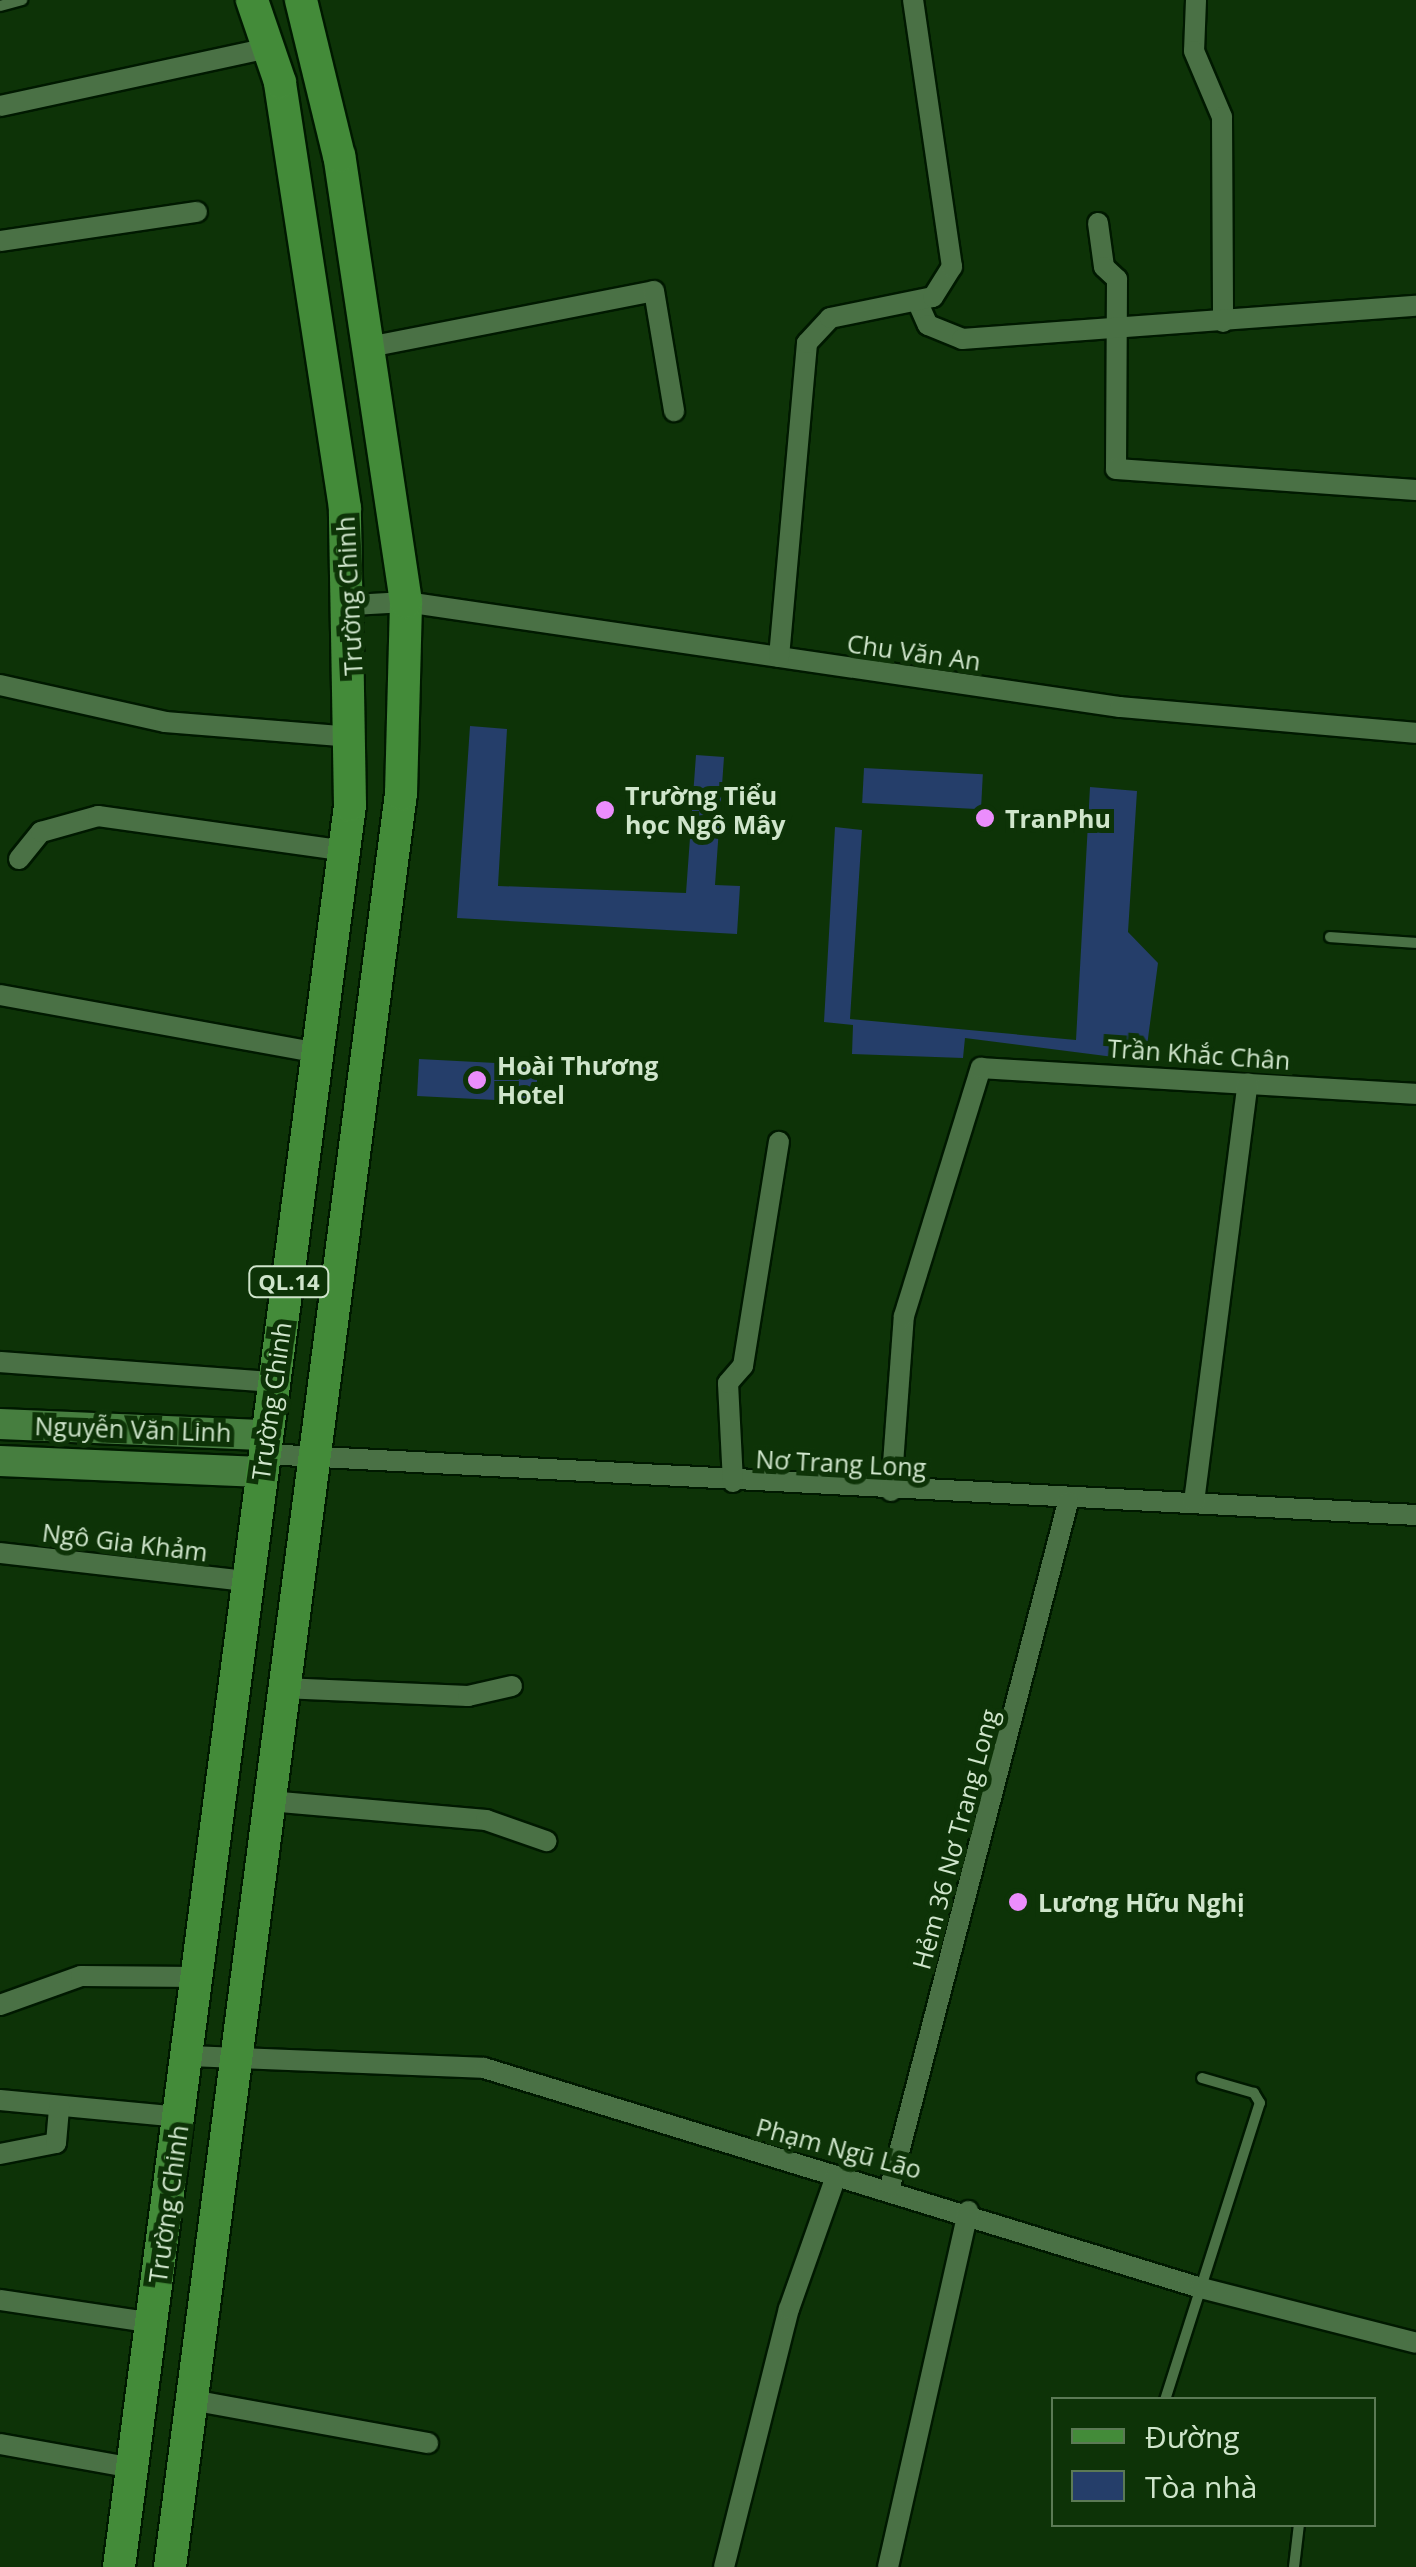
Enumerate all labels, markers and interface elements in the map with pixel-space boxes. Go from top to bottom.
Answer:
street label: Trường Chinh [330,516,368,676]
street label: Chu Văn An [845,628,983,676]
place label: Trường Tiểu học Ngô Mây [625,781,786,840]
marker: Trường Tiểu học Ngô Mây [594,799,616,821]
place label: TranPhu [1005,803,1111,833]
marker: TranPhu [974,807,996,829]
street label: Trần Khắc Chân [1107,1033,1291,1075]
place label: Hoài Thương Hotel [497,1051,658,1110]
marker: Hoài Thương Hotel [466,1069,488,1091]
road number: QL.14 [246,1265,332,1299]
street label: Trường Chinh [245,1320,297,1482]
street label: Nguyễn Văn Linh [34,1411,232,1447]
street label: Nơ Trang Long [755,1444,927,1482]
street label: Ngô Gia Khảm [41,1517,209,1567]
street label: Hẻm 36 Nơ Trang Long [906,1706,1004,1972]
place label: Lương Hữu Nghị [1038,1887,1245,1917]
marker: Lương Hữu Nghị [1007,1891,1029,1913]
street label: Phạm Ngũ Lão [753,2111,925,2185]
street label: Trường Chinh [142,2123,194,2285]
legend [1051,2397,1376,2527]
text: Đường [1145,2416,1240,2457]
text: Tòa nhà [1145,2466,1258,2507]

